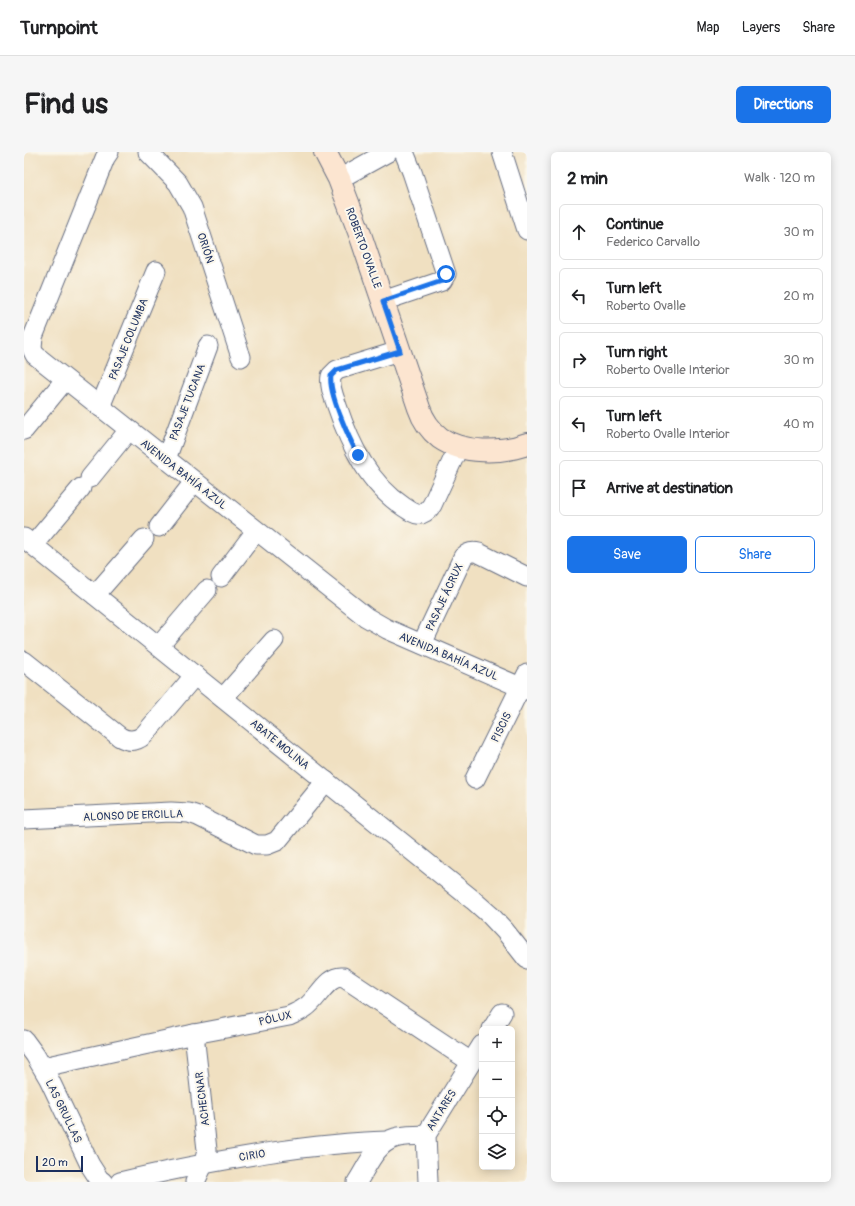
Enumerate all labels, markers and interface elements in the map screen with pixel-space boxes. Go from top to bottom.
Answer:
text: Turnpoint [20,16,98,40]
text: Map [697,19,720,36]
text: Layers [742,19,780,36]
text: Share [802,19,835,36]
button: Directions [736,86,831,123]
text: Find us [24,87,108,122]
text: 2 min [567,168,608,189]
text: Walk · 120 m [744,170,815,186]
street label: ROBERTO OVALLE [343,206,384,291]
text: Continue [606,215,664,234]
icon: ahead [568,221,590,243]
text: 30 m [784,224,814,240]
street label: ORIÓN [195,231,217,265]
text: Federico Carvallo [606,234,700,250]
route start [437,265,455,283]
text: Turn left [606,279,662,298]
icon: left [568,285,590,307]
text: 20 m [783,288,814,304]
street label: PASAJE COLUMBA [106,296,151,382]
text: Roberto Ovalle [606,298,686,314]
text: Turn right [606,343,667,362]
icon: right [568,349,590,371]
text: 30 m [784,352,814,368]
street label: PASAJE TUCANA [167,362,208,442]
text: Roberto Ovalle Interior [606,362,730,378]
text: Turn left [606,407,662,426]
icon: left [568,413,590,435]
text: 40 m [783,416,814,432]
text: Roberto Ovalle Interior [606,426,730,442]
street label: AVENIDA BAHÍA AZUL [138,437,230,512]
route end [349,446,367,464]
icon: arrive [568,477,590,499]
text: Arrive at destination [606,479,733,498]
button: Save [567,536,687,573]
button: Share [695,536,815,573]
street label: PASAJE ÁCRUX [423,561,466,633]
street label: AVENIDA BAHÍA AZUL [397,630,500,683]
street label: PISCIS [489,710,514,744]
street label: ABATE MOLINA [247,717,312,772]
street label: ALONSO DE ERCILLA [83,807,183,824]
street label: PÓLUX [257,1007,293,1029]
map controls [479,1026,515,1170]
button: + [479,1026,515,1062]
button: − [479,1062,515,1098]
street label: ACHECNAR [193,1071,212,1127]
street label: LAS GRULLAS [43,1077,85,1145]
street label: ANTARES [424,1087,459,1133]
button: locate [479,1098,515,1134]
button: layers [479,1134,515,1170]
street label: CIRIO [238,1147,266,1164]
scale bar [36,1154,83,1173]
text: 20 m [42,1156,68,1169]

